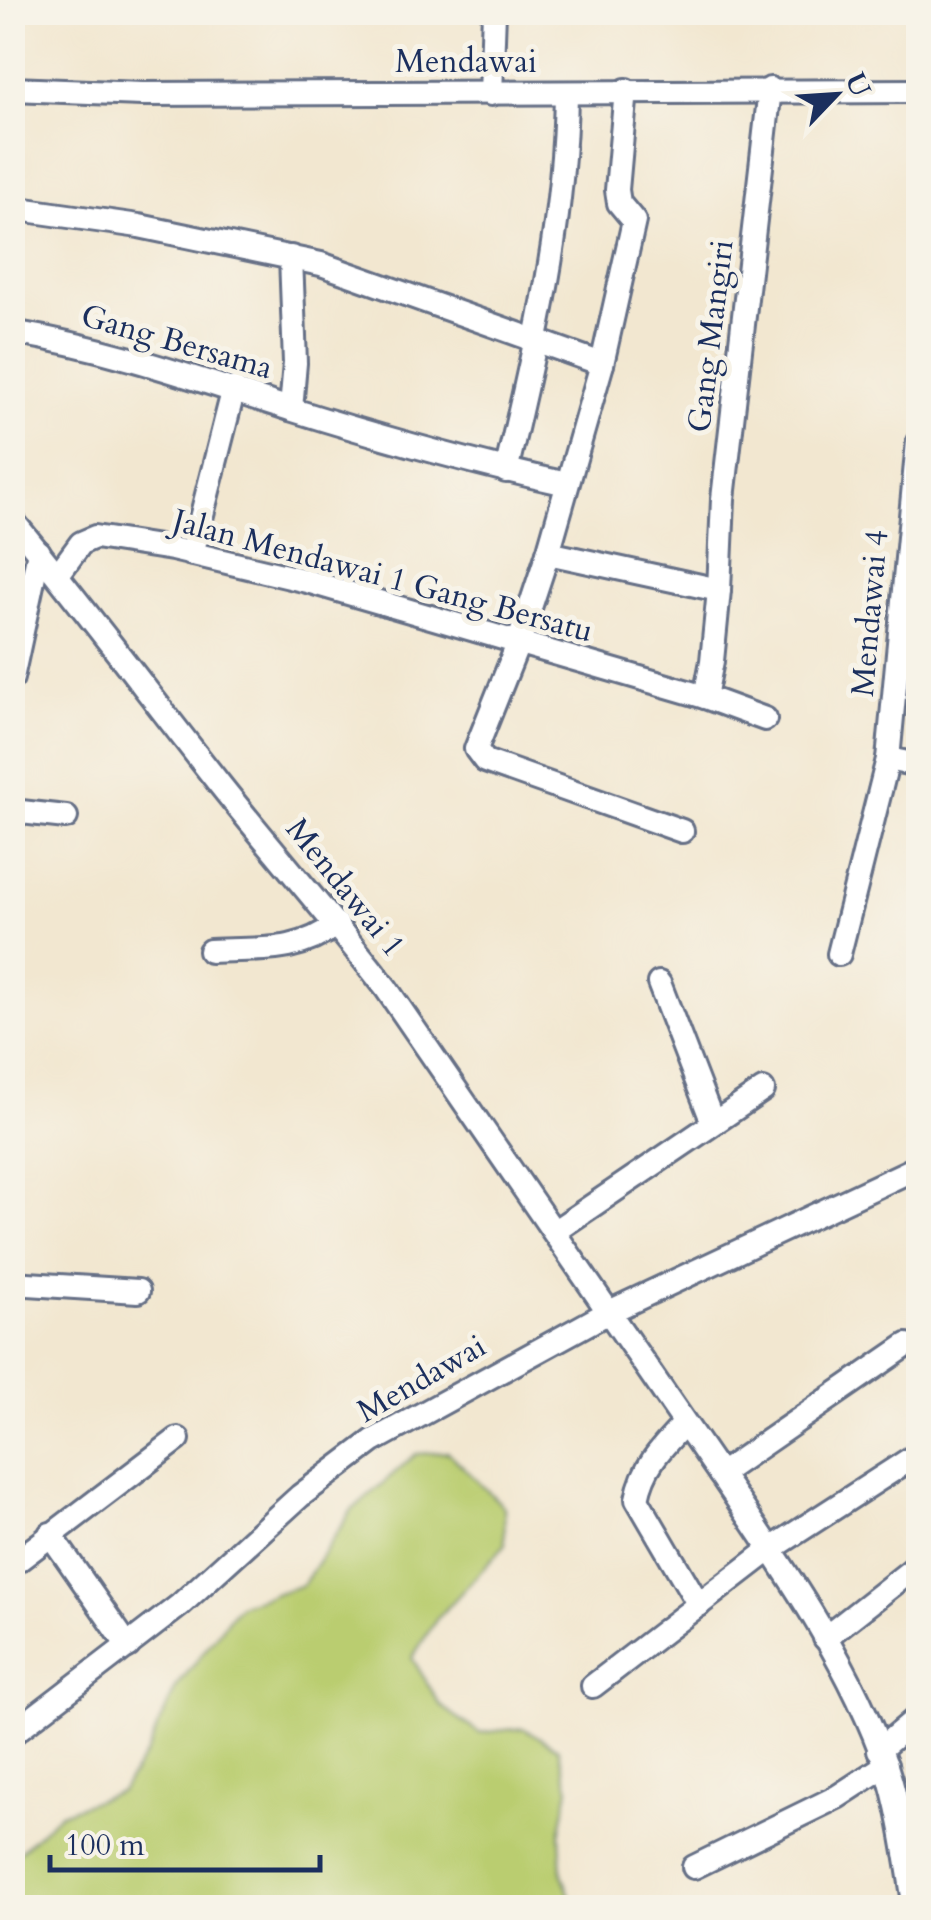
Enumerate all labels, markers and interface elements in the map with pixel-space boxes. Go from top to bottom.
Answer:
street label: Mendawai [395,40,537,84]
north arrow [786,45,886,145]
text: U [836,66,880,103]
street label: Gang Mangiri [677,237,745,435]
street label: Gang Bersama [76,294,278,390]
street label: Jalan Mendawai 1 Gang Bersatu [164,498,598,653]
street label: Mendawai 4 [841,528,899,698]
street label: Mendawai 1 [276,809,415,966]
street label: Mendawai [349,1324,494,1433]
scale bar [50,1810,320,1872]
text: 100 m [65,1825,145,1866]

